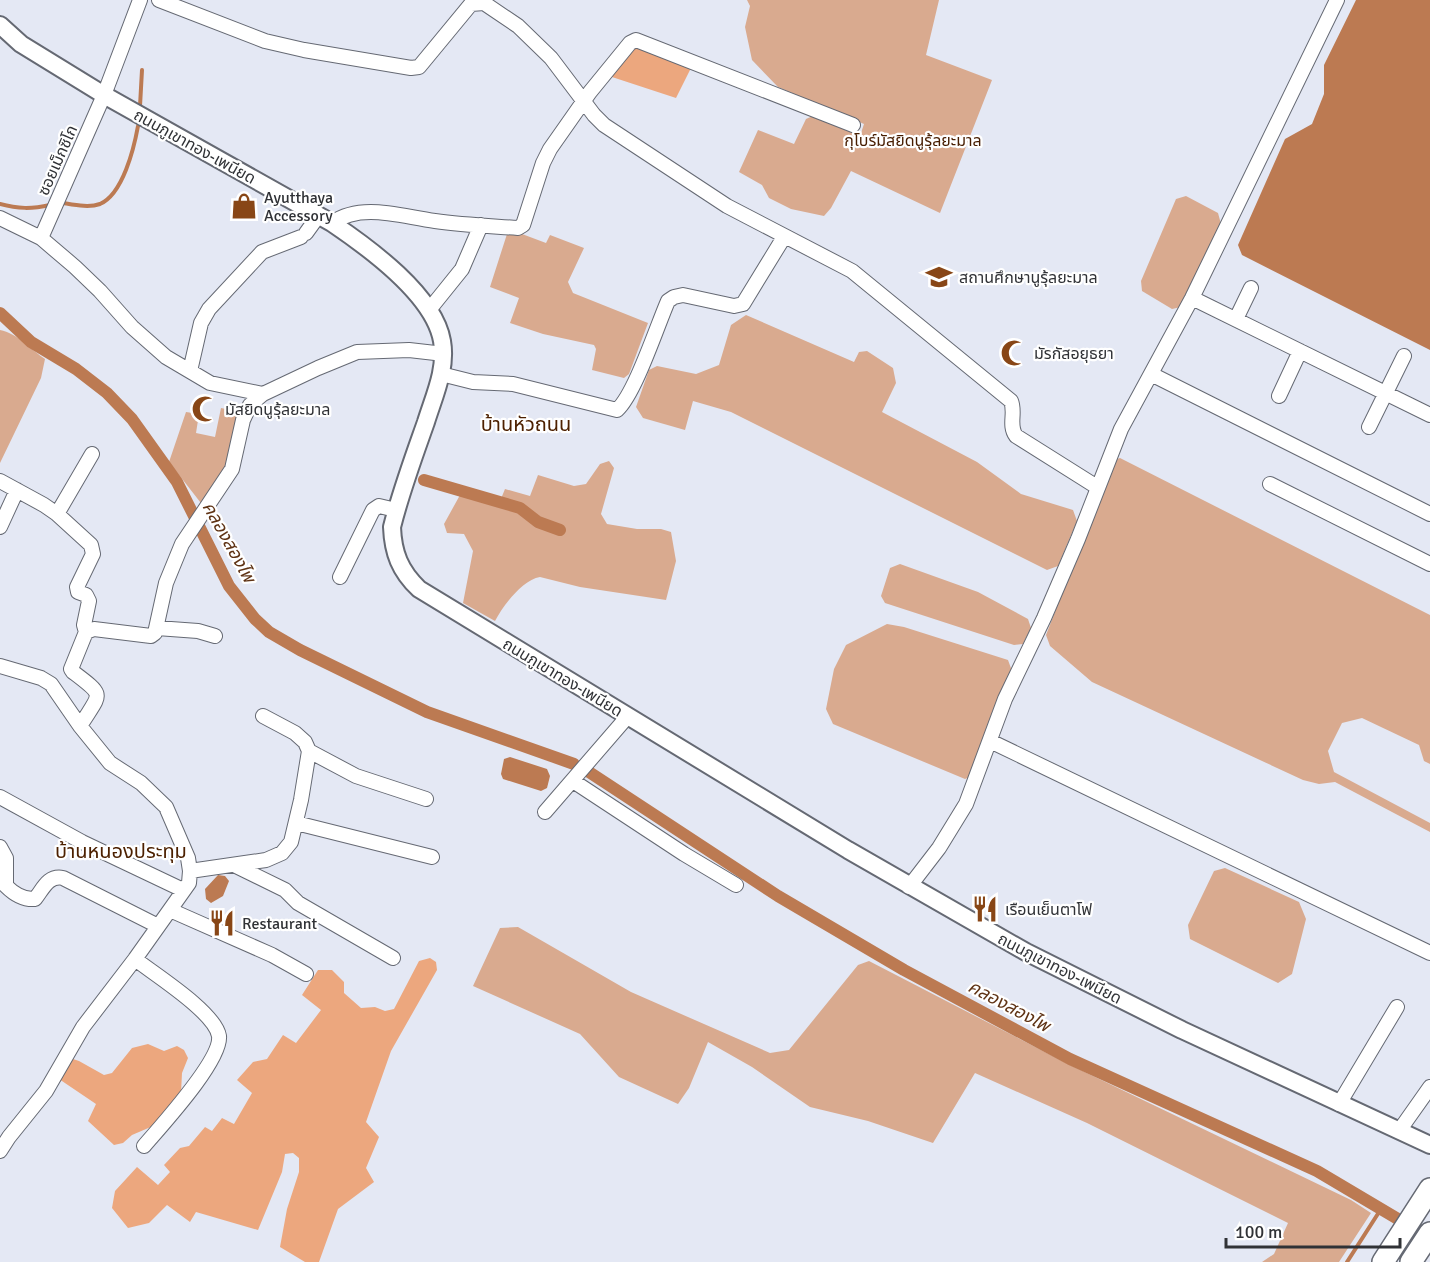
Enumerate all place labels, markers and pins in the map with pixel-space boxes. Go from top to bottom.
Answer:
place label: Ayutthaya Accessory [264,188,333,226]
shop icon: Ayutthaya Accessory [229,191,259,221]
school or university icon: สถานศึกษานูรุ้ลยะมาล [924,262,954,292]
place label: สถานศึกษานูรุ้ลยะมาล [959,268,1098,288]
mosque icon: มัรกัสอยุธยา [999,338,1029,368]
place label: มัรกัสอยุธยา [1034,344,1114,364]
mosque icon: มัสยิดนูรุ้ลยะมาล [190,394,220,424]
place label: มัสยิดนูรุ้ลยะมาล [225,400,330,420]
restaurant icon: เรือนเย็นตาโฟ [970,894,1000,924]
place label: เรือนเย็นตาโฟ [1005,900,1092,920]
restaurant icon: Restaurant [207,908,237,938]
place label: Restaurant [242,914,317,934]

